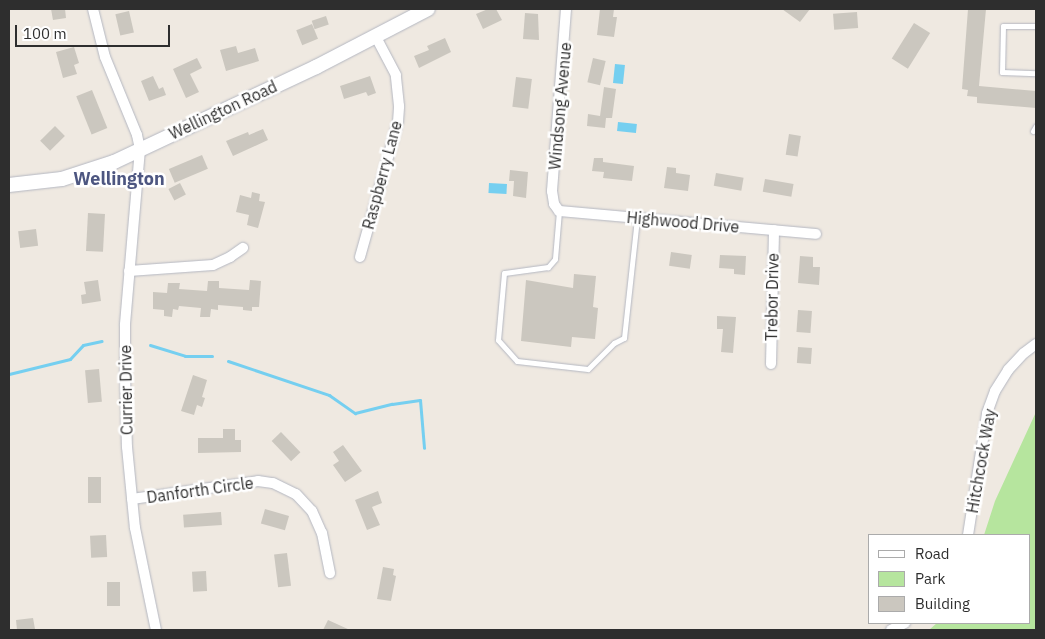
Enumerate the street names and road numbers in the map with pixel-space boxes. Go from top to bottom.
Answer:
street label: Windsong Avenue [545,41,575,171]
street label: Wellington Road [166,77,280,143]
street label: Raspberry Lane [358,119,406,231]
street label: Highwood Drive [626,208,740,236]
street label: Trebor Drive [762,253,782,341]
street label: Currier Drive [116,345,136,435]
street label: Hitchcock Way [962,407,1000,515]
street label: Danforth Circle [145,473,255,507]

